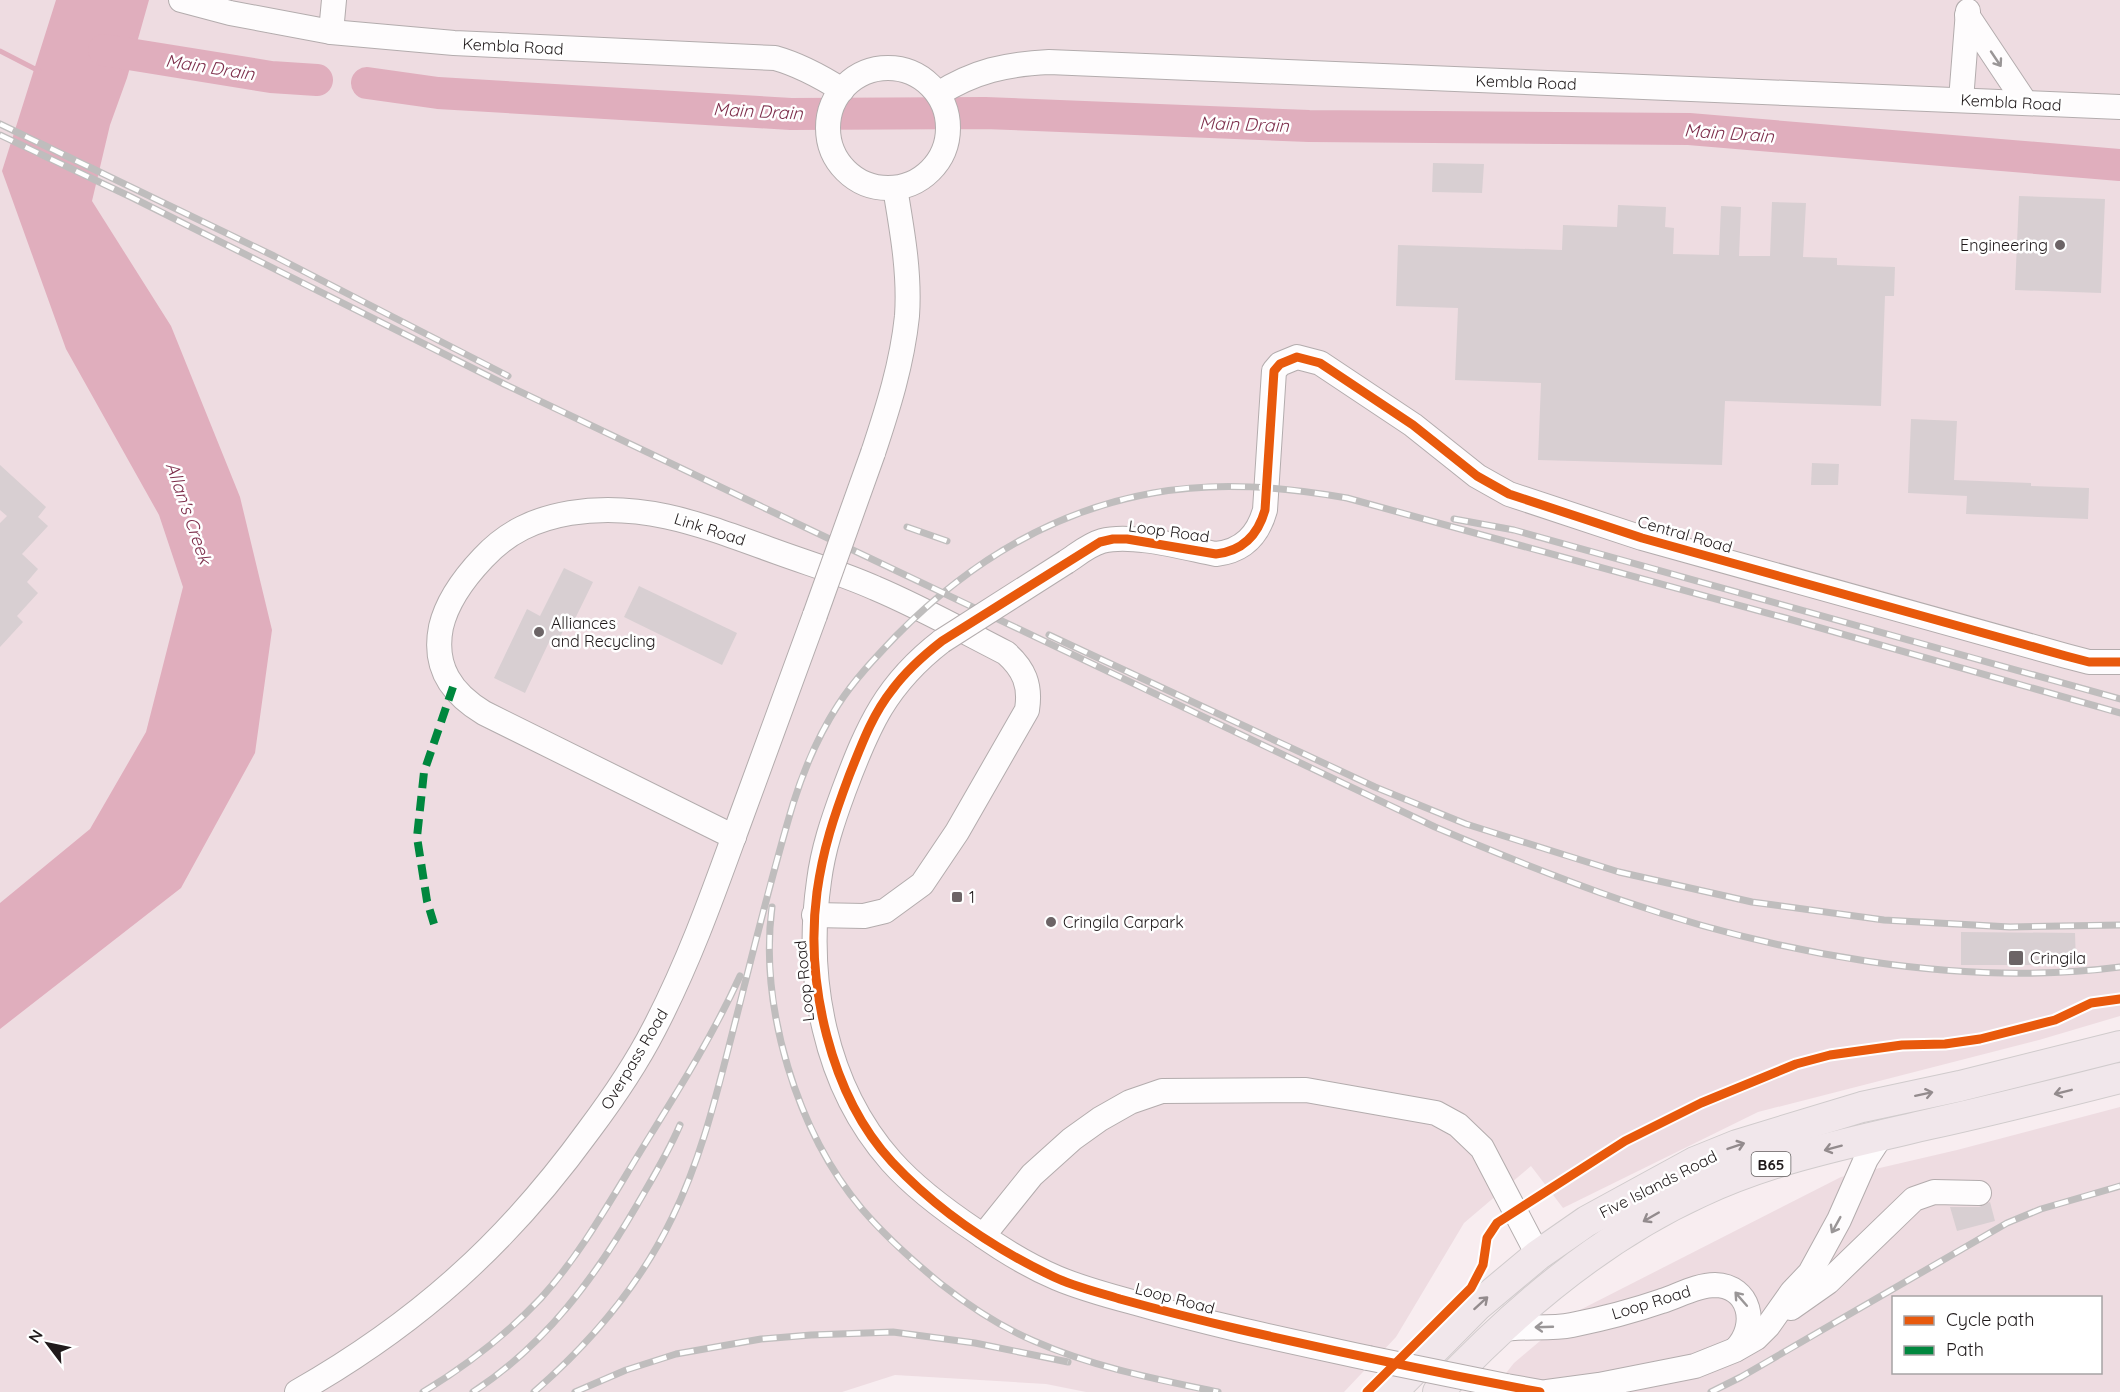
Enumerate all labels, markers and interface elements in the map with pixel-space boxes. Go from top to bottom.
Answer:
street label: Kembla Road [462,33,564,59]
water label: Main Drain [164,49,257,85]
one-way arrow [1990,50,2003,67]
street label: Kembla Road [1475,70,1577,94]
street label: Kembla Road [1960,89,2062,115]
water label: Main Drain [713,97,804,125]
water label: Main Drain [1199,111,1290,137]
water label: Main Drain [1683,118,1775,148]
place label: Engineering [1960,235,2048,255]
marker: Engineering [2053,238,2067,252]
water label: Allan's Creek [161,459,218,568]
street label: Link Road [672,508,748,550]
street label: Central Road [1635,511,1735,557]
street label: Loop Road [1127,515,1211,547]
place label: Alliances and Recycling [551,613,656,651]
marker: Alliances and Recycling [532,625,546,639]
place label: 1 [969,887,975,907]
marker: 1 [950,890,964,904]
place label: Cringila Carpark [1063,912,1184,932]
marker: Cringila Carpark [1044,915,1058,929]
street label: Loop Road [790,939,818,1023]
place label: Cringila [2030,948,2086,968]
marker: Cringila [2007,949,2025,967]
street label: Overpass Road [596,1005,672,1113]
one-way arrow [2054,1087,2073,1099]
one-way arrow [1913,1088,1933,1099]
one-way arrow [1726,1140,1745,1151]
one-way arrow [1824,1143,1843,1155]
street label: Five Islands Road [1596,1146,1720,1222]
road number: B65 [1752,1152,1790,1176]
one-way arrow [1643,1211,1660,1223]
one-way arrow [1830,1216,1842,1233]
street label: Loop Road [1133,1278,1217,1318]
street label: Loop Road [1609,1281,1693,1323]
one-way arrow [1735,1291,1748,1307]
one-way arrow [1474,1296,1489,1310]
legend [1892,1296,2102,1374]
text: Cycle path [1946,1308,2034,1331]
north arrow [18,1314,78,1374]
one-way arrow [1535,1322,1555,1333]
text: N [24,1326,47,1346]
text: Path [1946,1338,1984,1361]

